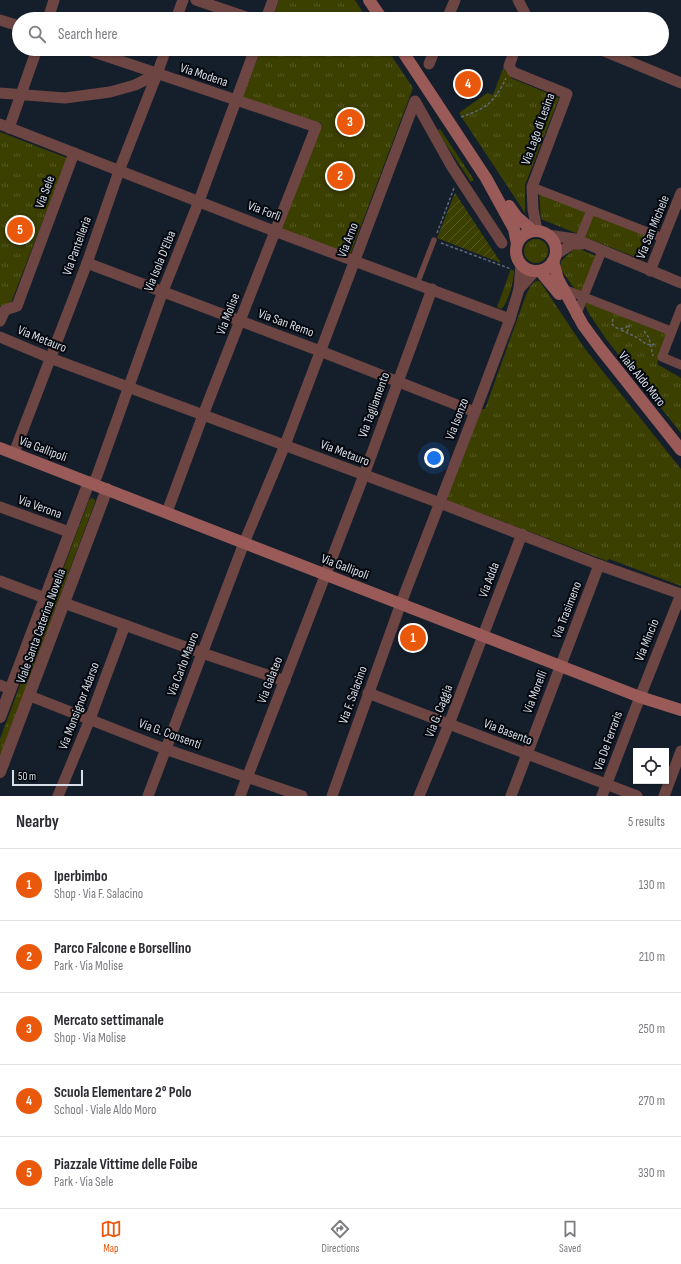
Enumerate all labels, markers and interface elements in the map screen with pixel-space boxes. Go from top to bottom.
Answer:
search box [12,12,669,56]
icon: search [26,23,48,45]
text: Search here [58,25,118,44]
street label: Via Modena [178,60,230,90]
pin: 4 [455,69,481,99]
street label: Via Lago di Lesina [518,91,558,167]
pin: 3 [337,107,363,137]
pin: 2 [327,161,353,191]
street label: Via Sele [32,173,58,211]
street label: Via San Michele [633,193,673,261]
street label: Via Forlì [245,197,283,225]
street label: Via Pantelleria [59,214,95,278]
pin: 5 [7,215,33,245]
street label: Via Arno [334,220,362,260]
street label: Via Isola D'Elba [141,228,179,294]
street label: Via Molise [213,291,243,337]
street label: Via San Remo [256,306,316,340]
street label: Via Metauro [15,322,69,356]
street label: Viale Aldo Moro [615,348,669,410]
street label: Via Tagliamento [355,370,393,440]
street label: Via Isonzo [442,396,472,442]
street label: Via Gallipoli [17,433,69,465]
street label: Via Metauro [318,436,372,470]
your location [424,448,444,468]
street label: Via Verona [16,492,64,522]
street label: Via Gallipoli [319,551,371,583]
street label: Via Adda [475,560,503,600]
street label: Viale Santa Caterina Novella [13,566,69,686]
street label: Via Trasimeno [549,579,585,641]
street label: Via Mincio [631,617,663,663]
pin: 1 [400,623,426,653]
street label: Via Carlo Mauro [164,630,202,698]
street label: Via Galateo [254,654,286,706]
street label: Via Monsignor Adarso [55,660,103,752]
street label: Via F. Salacino [335,664,371,726]
street label: Via Morelli [520,668,550,716]
street label: Via G. Caggia [422,682,456,740]
street label: Via De Ferraris [590,709,626,773]
street label: Via G. Consenti [137,715,203,753]
street label: Via Basento [481,715,535,749]
map controls [633,748,669,784]
button: locate [633,748,669,784]
scale bar [12,768,83,787]
text: 50 m [18,770,36,783]
text: Nearby [16,812,59,832]
text: 5 results [628,814,665,830]
text: Iperbimbo [54,867,107,886]
text: 1 [26,877,32,893]
text: 130 m [639,877,665,893]
text: Shop · Via F. Salacino [54,886,143,902]
text: Parco Falcone e Borsellino [54,939,191,958]
text: 2 [26,949,32,965]
text: 210 m [639,949,665,965]
text: Park · Via Molise [54,958,123,974]
text: Mercato settimanale [54,1011,164,1030]
text: 3 [26,1021,32,1037]
text: 250 m [638,1021,665,1037]
text: Shop · Via Molise [54,1030,126,1046]
text: Scuola Elementare 2° Polo [54,1083,192,1102]
text: 4 [26,1093,32,1109]
text: 270 m [638,1093,665,1109]
text: School · Viale Aldo Moro [54,1102,156,1118]
text: Piazzale Vittime delle Foibe [54,1155,198,1174]
text: 5 [26,1165,32,1181]
text: 330 m [638,1165,665,1181]
text: Park · Via Sele [54,1174,114,1190]
tab: Map [100,1218,122,1255]
tab: Directions [322,1218,359,1255]
tab: Saved [559,1218,581,1255]

